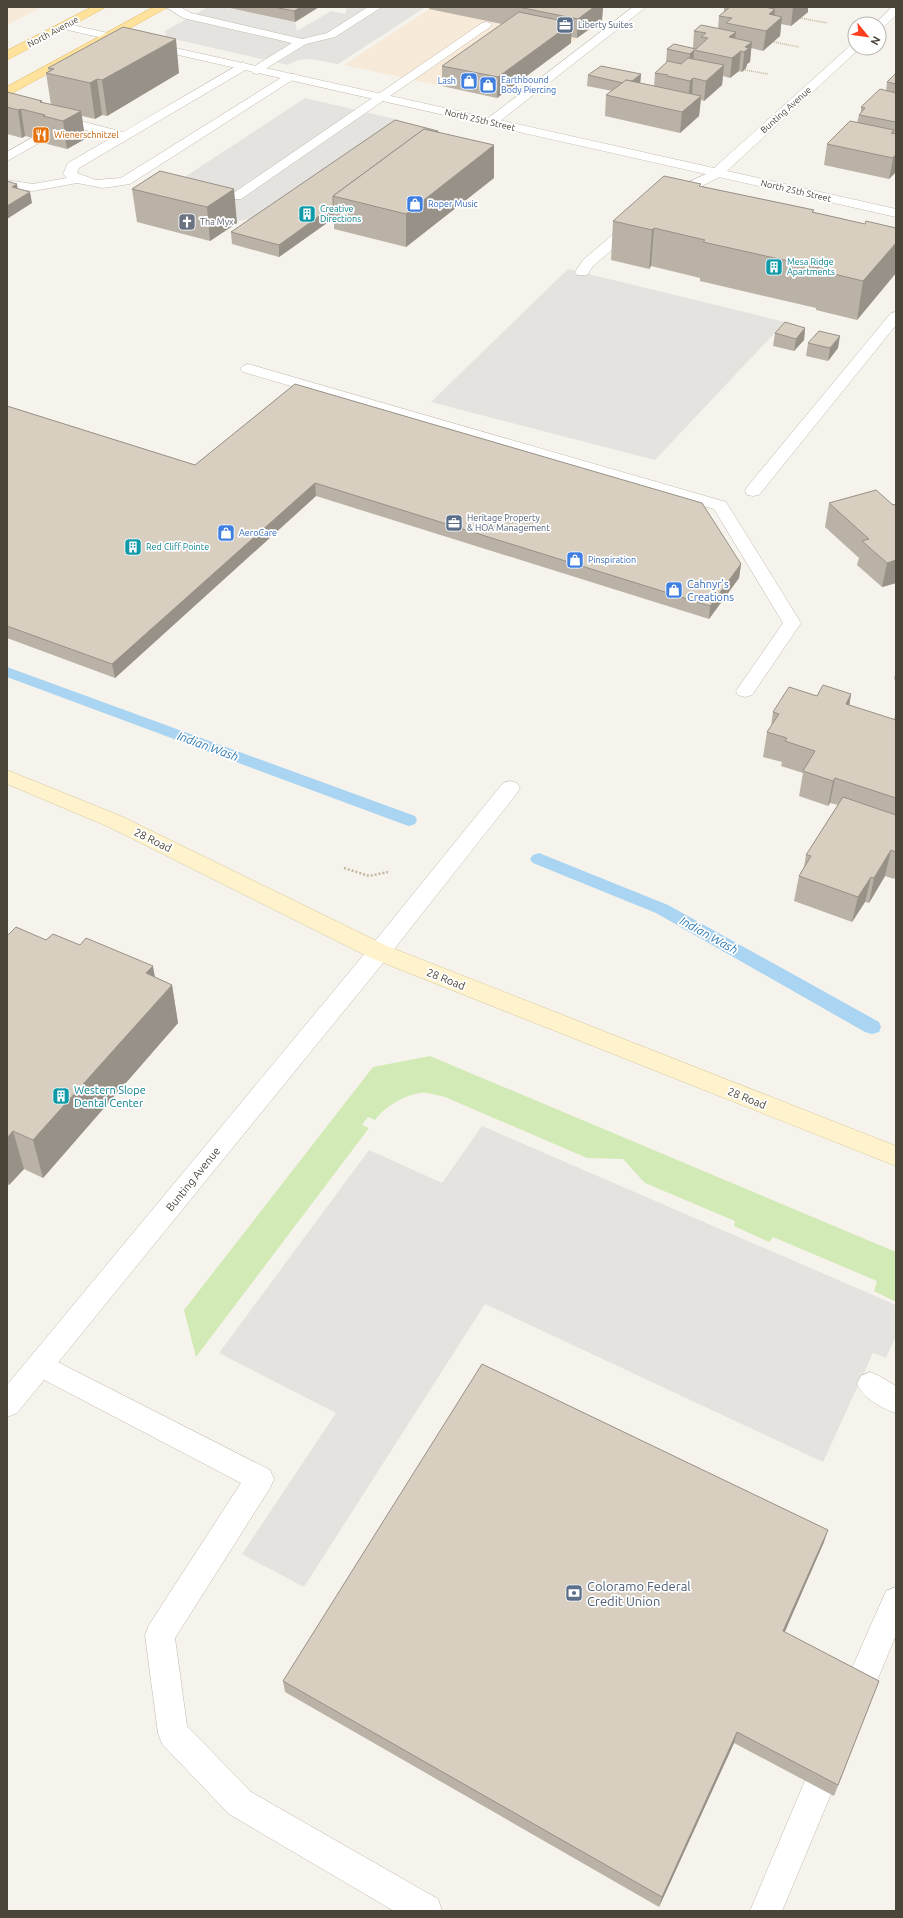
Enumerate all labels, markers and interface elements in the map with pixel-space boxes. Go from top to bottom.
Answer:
street label: North Avenue [26,14,80,50]
office icon: Liberty Suites [555,15,575,35]
north arrow [847,16,887,56]
place label: Liberty Suites [578,20,633,30]
text: N [869,34,883,47]
shop icon: Lash [459,71,479,91]
shop icon: Earthbound Body Piercing [478,75,498,95]
place label: Earthbound Body Piercing [501,75,556,95]
place label: Lash [438,76,456,86]
street label: Bunting Avenue [759,85,813,135]
street label: North 25th Street [444,107,517,133]
restaurant icon: Wienerschnitzel [31,125,51,145]
place label: Wienerschnitzel [54,130,119,140]
street label: North 25th Street [760,178,833,204]
shop icon: Roper Music [405,194,425,214]
place label: Roper Music [428,199,478,209]
building icon: Creative Directions [297,204,317,224]
place label: Creative Directions [320,204,361,224]
church icon: Tha Myx [177,212,197,232]
place label: Tha Myx [200,217,234,227]
building icon: Mesa Ridge Apartments [764,257,784,277]
place label: Mesa Ridge Apartments [787,257,835,277]
office icon: Heritage Property & HOA Management [444,513,464,533]
place label: Heritage Property & HOA Management [467,513,550,533]
shop icon: AeroCare [216,523,236,543]
place label: AeroCare [239,528,277,538]
building icon: Red Cliff Pointe [123,537,143,557]
place label: Red Cliff Pointe [146,542,209,552]
shop icon: Pinspiration [565,550,585,570]
place label: Pinspiration [588,555,636,565]
place label: Cahnyr's Creations [687,578,734,603]
shop icon: Cahnyr's Creations [664,580,684,600]
water label: Indian Wash [176,729,240,763]
street label: 28 Road [132,826,174,854]
water label: Indian Wash [678,914,740,956]
street label: 28 Road [425,966,467,992]
place label: Western Slope Dental Center [74,1084,146,1109]
street label: 28 Road [726,1085,768,1111]
building icon: Western Slope Dental Center [51,1086,71,1106]
street label: Bunting Avenue [164,1145,222,1213]
place label: Coloramo Federal Credit Union [587,1579,691,1608]
bank icon: Coloramo Federal Credit Union [564,1583,584,1603]

